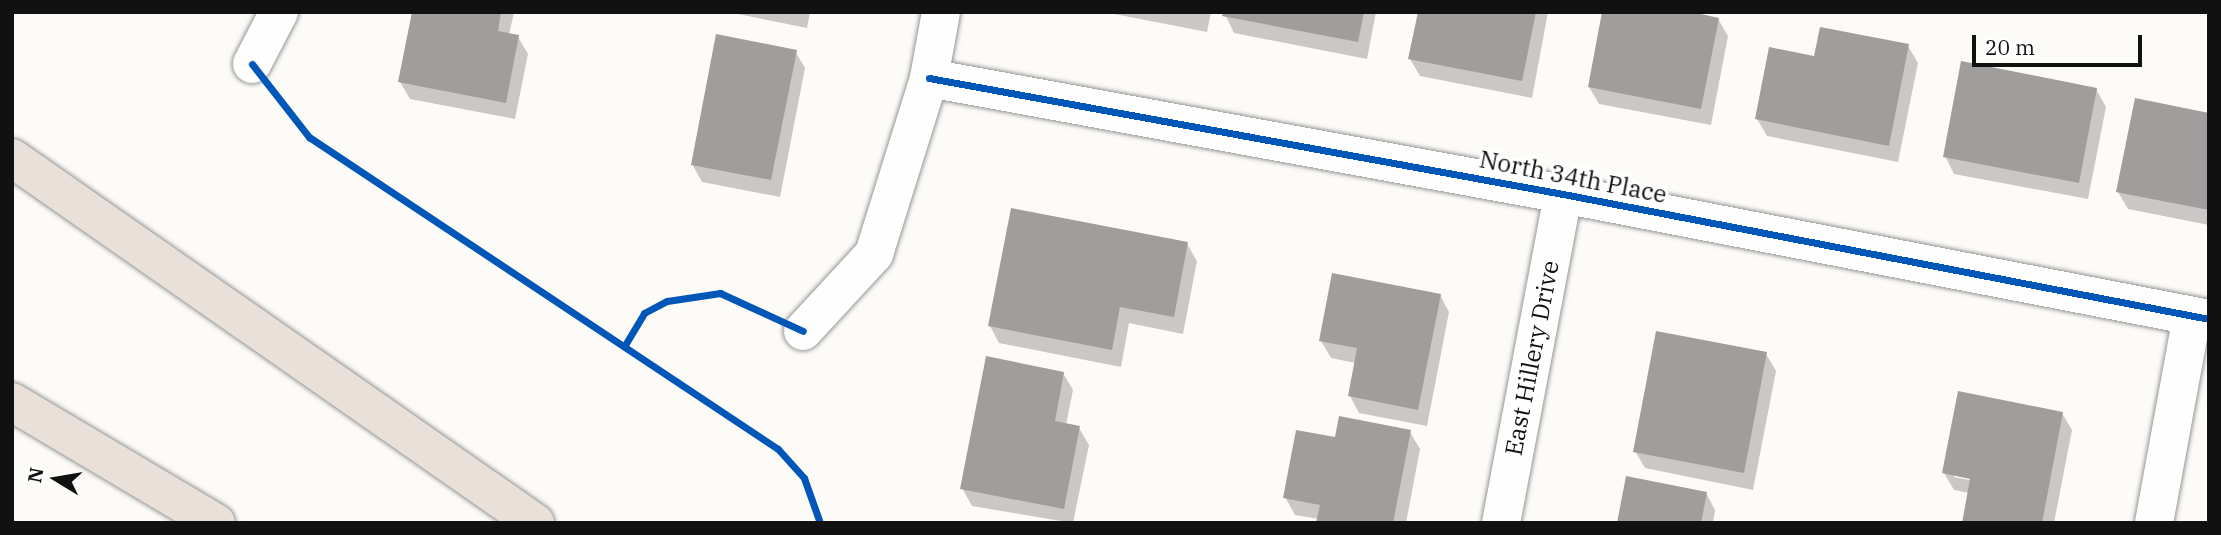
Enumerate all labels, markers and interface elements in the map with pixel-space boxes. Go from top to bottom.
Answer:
scale bar [1976,21,2146,65]
text: 20 m [1985,33,2035,61]
street label: North 34th Place [1477,145,1669,209]
street label: East Hillery Drive [1499,258,1565,458]
north arrow [21,444,91,514]
text: N [22,465,49,485]

